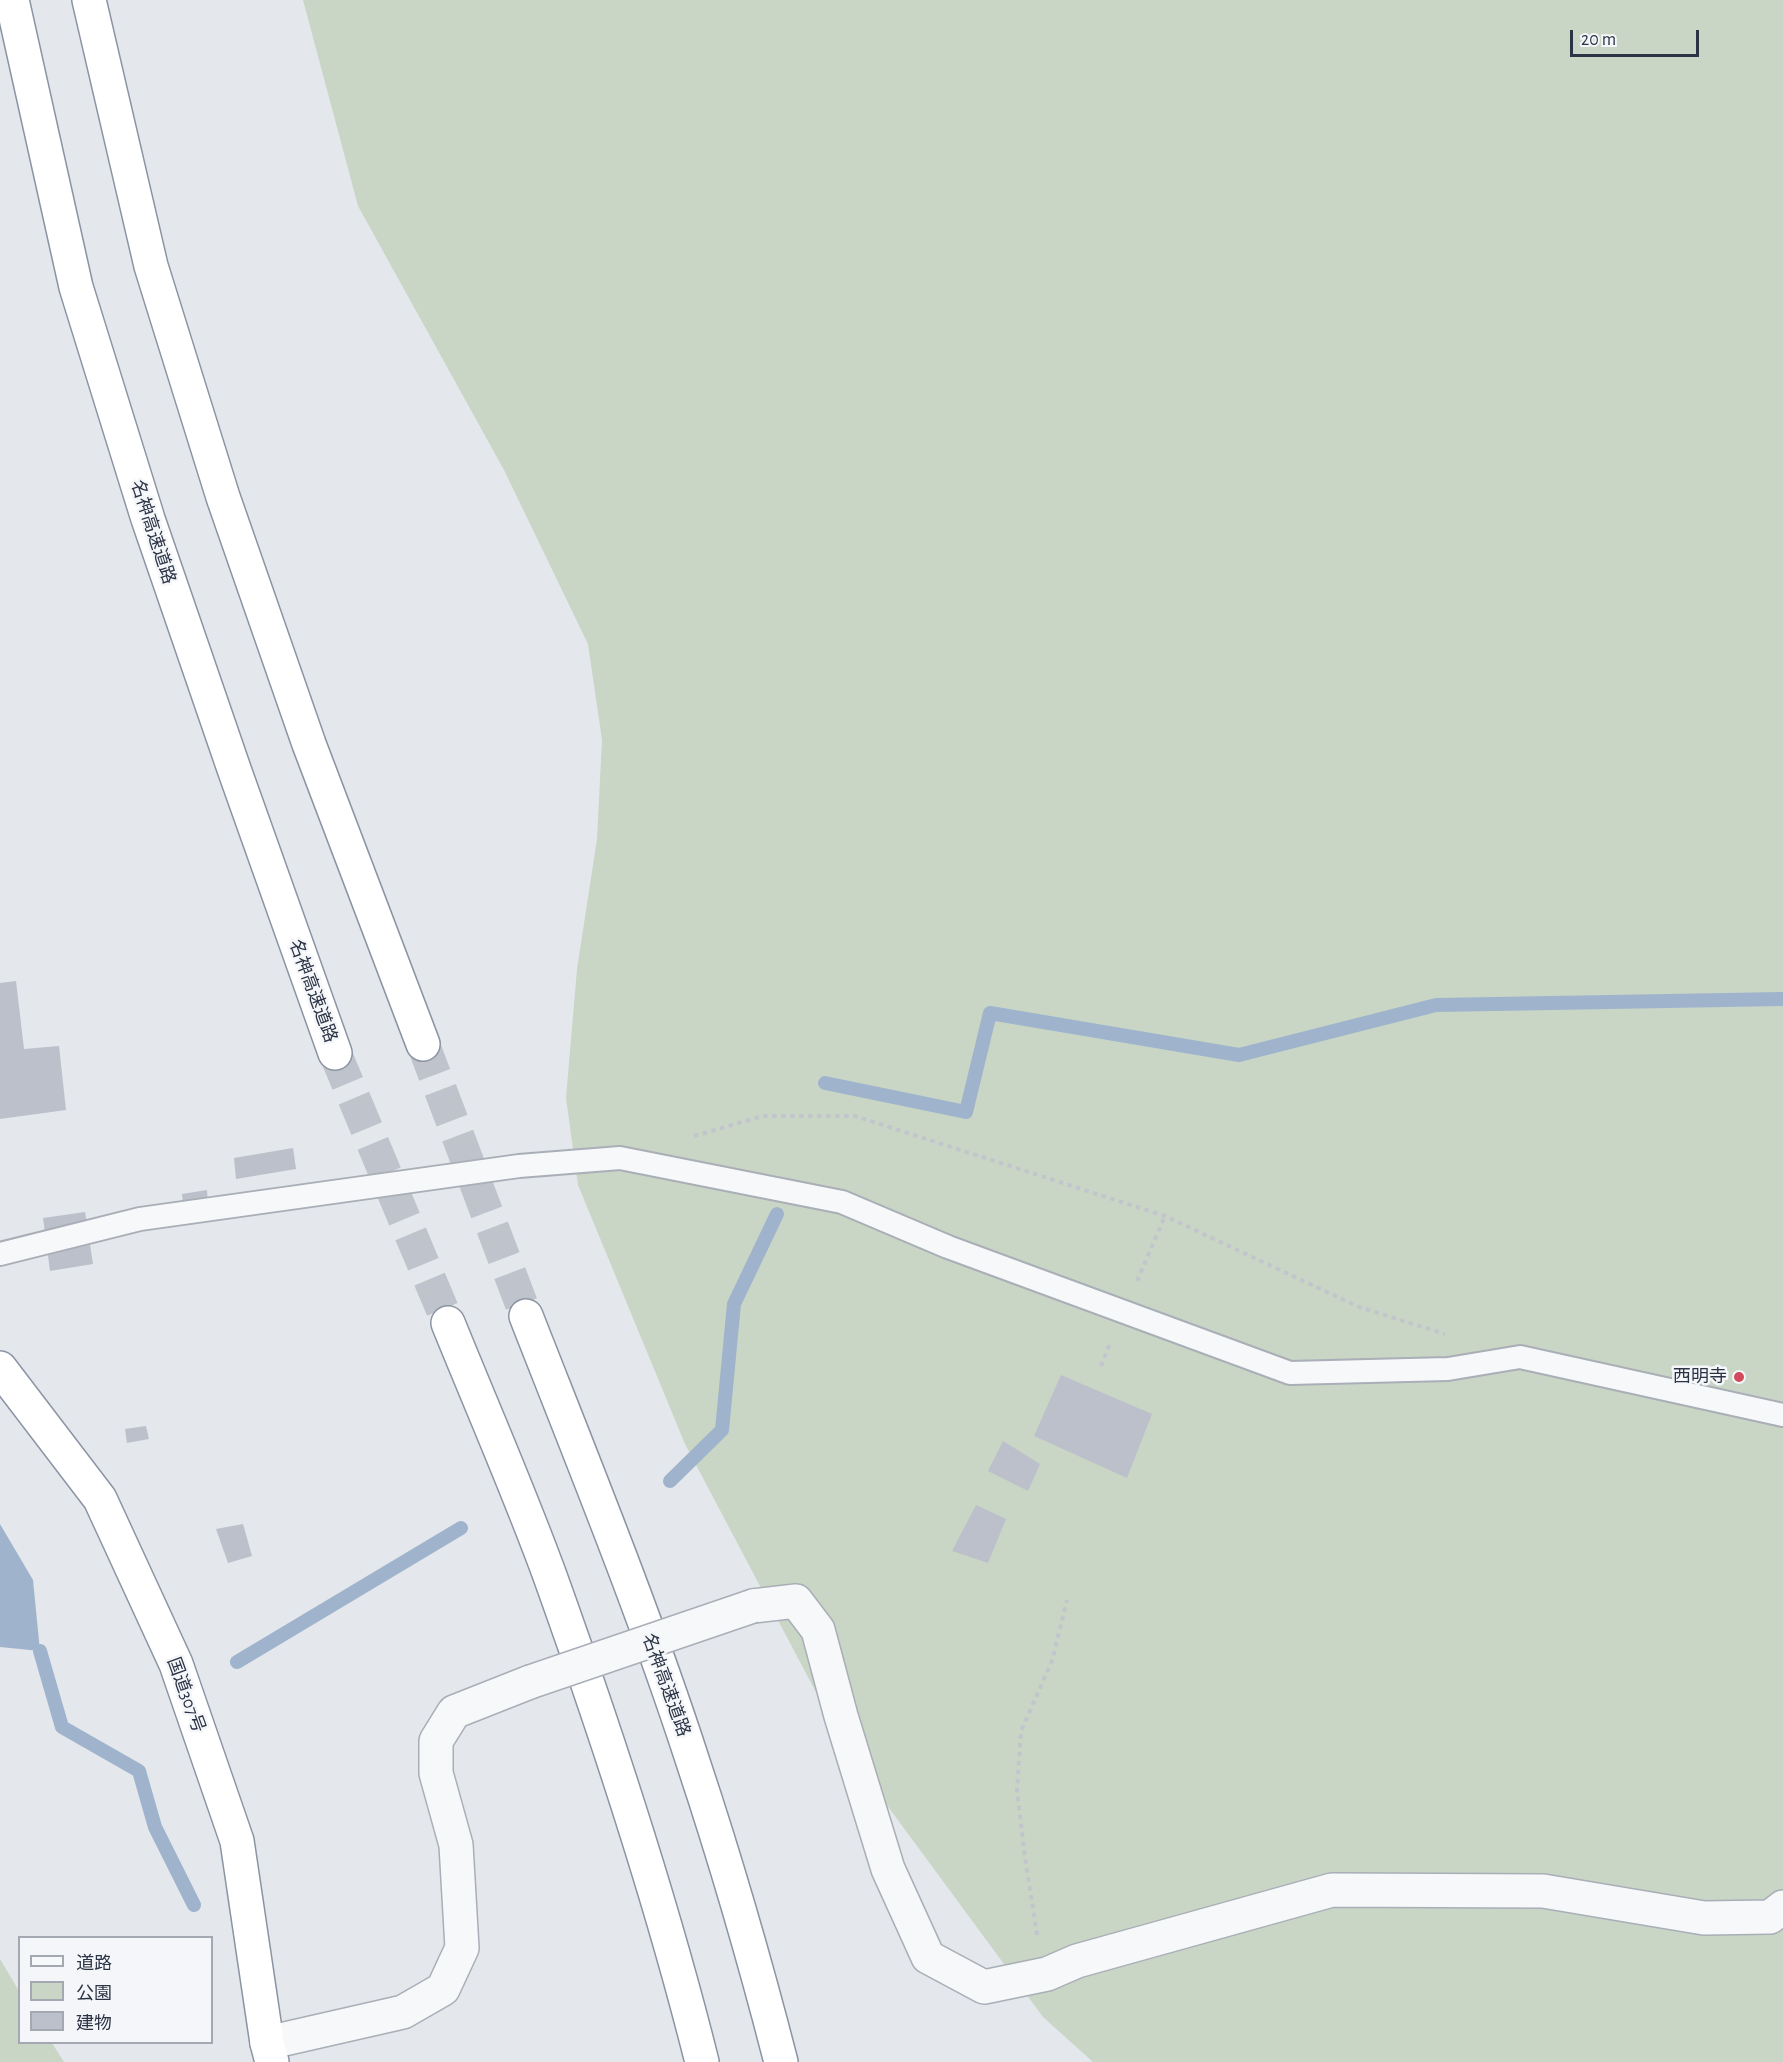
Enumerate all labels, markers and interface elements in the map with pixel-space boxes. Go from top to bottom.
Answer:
scale bar [1573,18,1702,56]
text: 20 m [1581,31,1616,49]
street label: 名神高速道路 [126,477,180,587]
street label: 名神高速道路 [284,937,342,1045]
place label: 西明寺 [1673,1366,1727,1388]
marker: 西明寺 [1732,1370,1746,1384]
street label: 名神高速道路 [637,1631,695,1739]
street label: 国道307号 [162,1654,210,1736]
legend [18,1936,213,2044]
text: 道路 [76,1955,112,1973]
text: 公園 [76,1985,112,2003]
text: 建物 [76,2015,112,2033]

